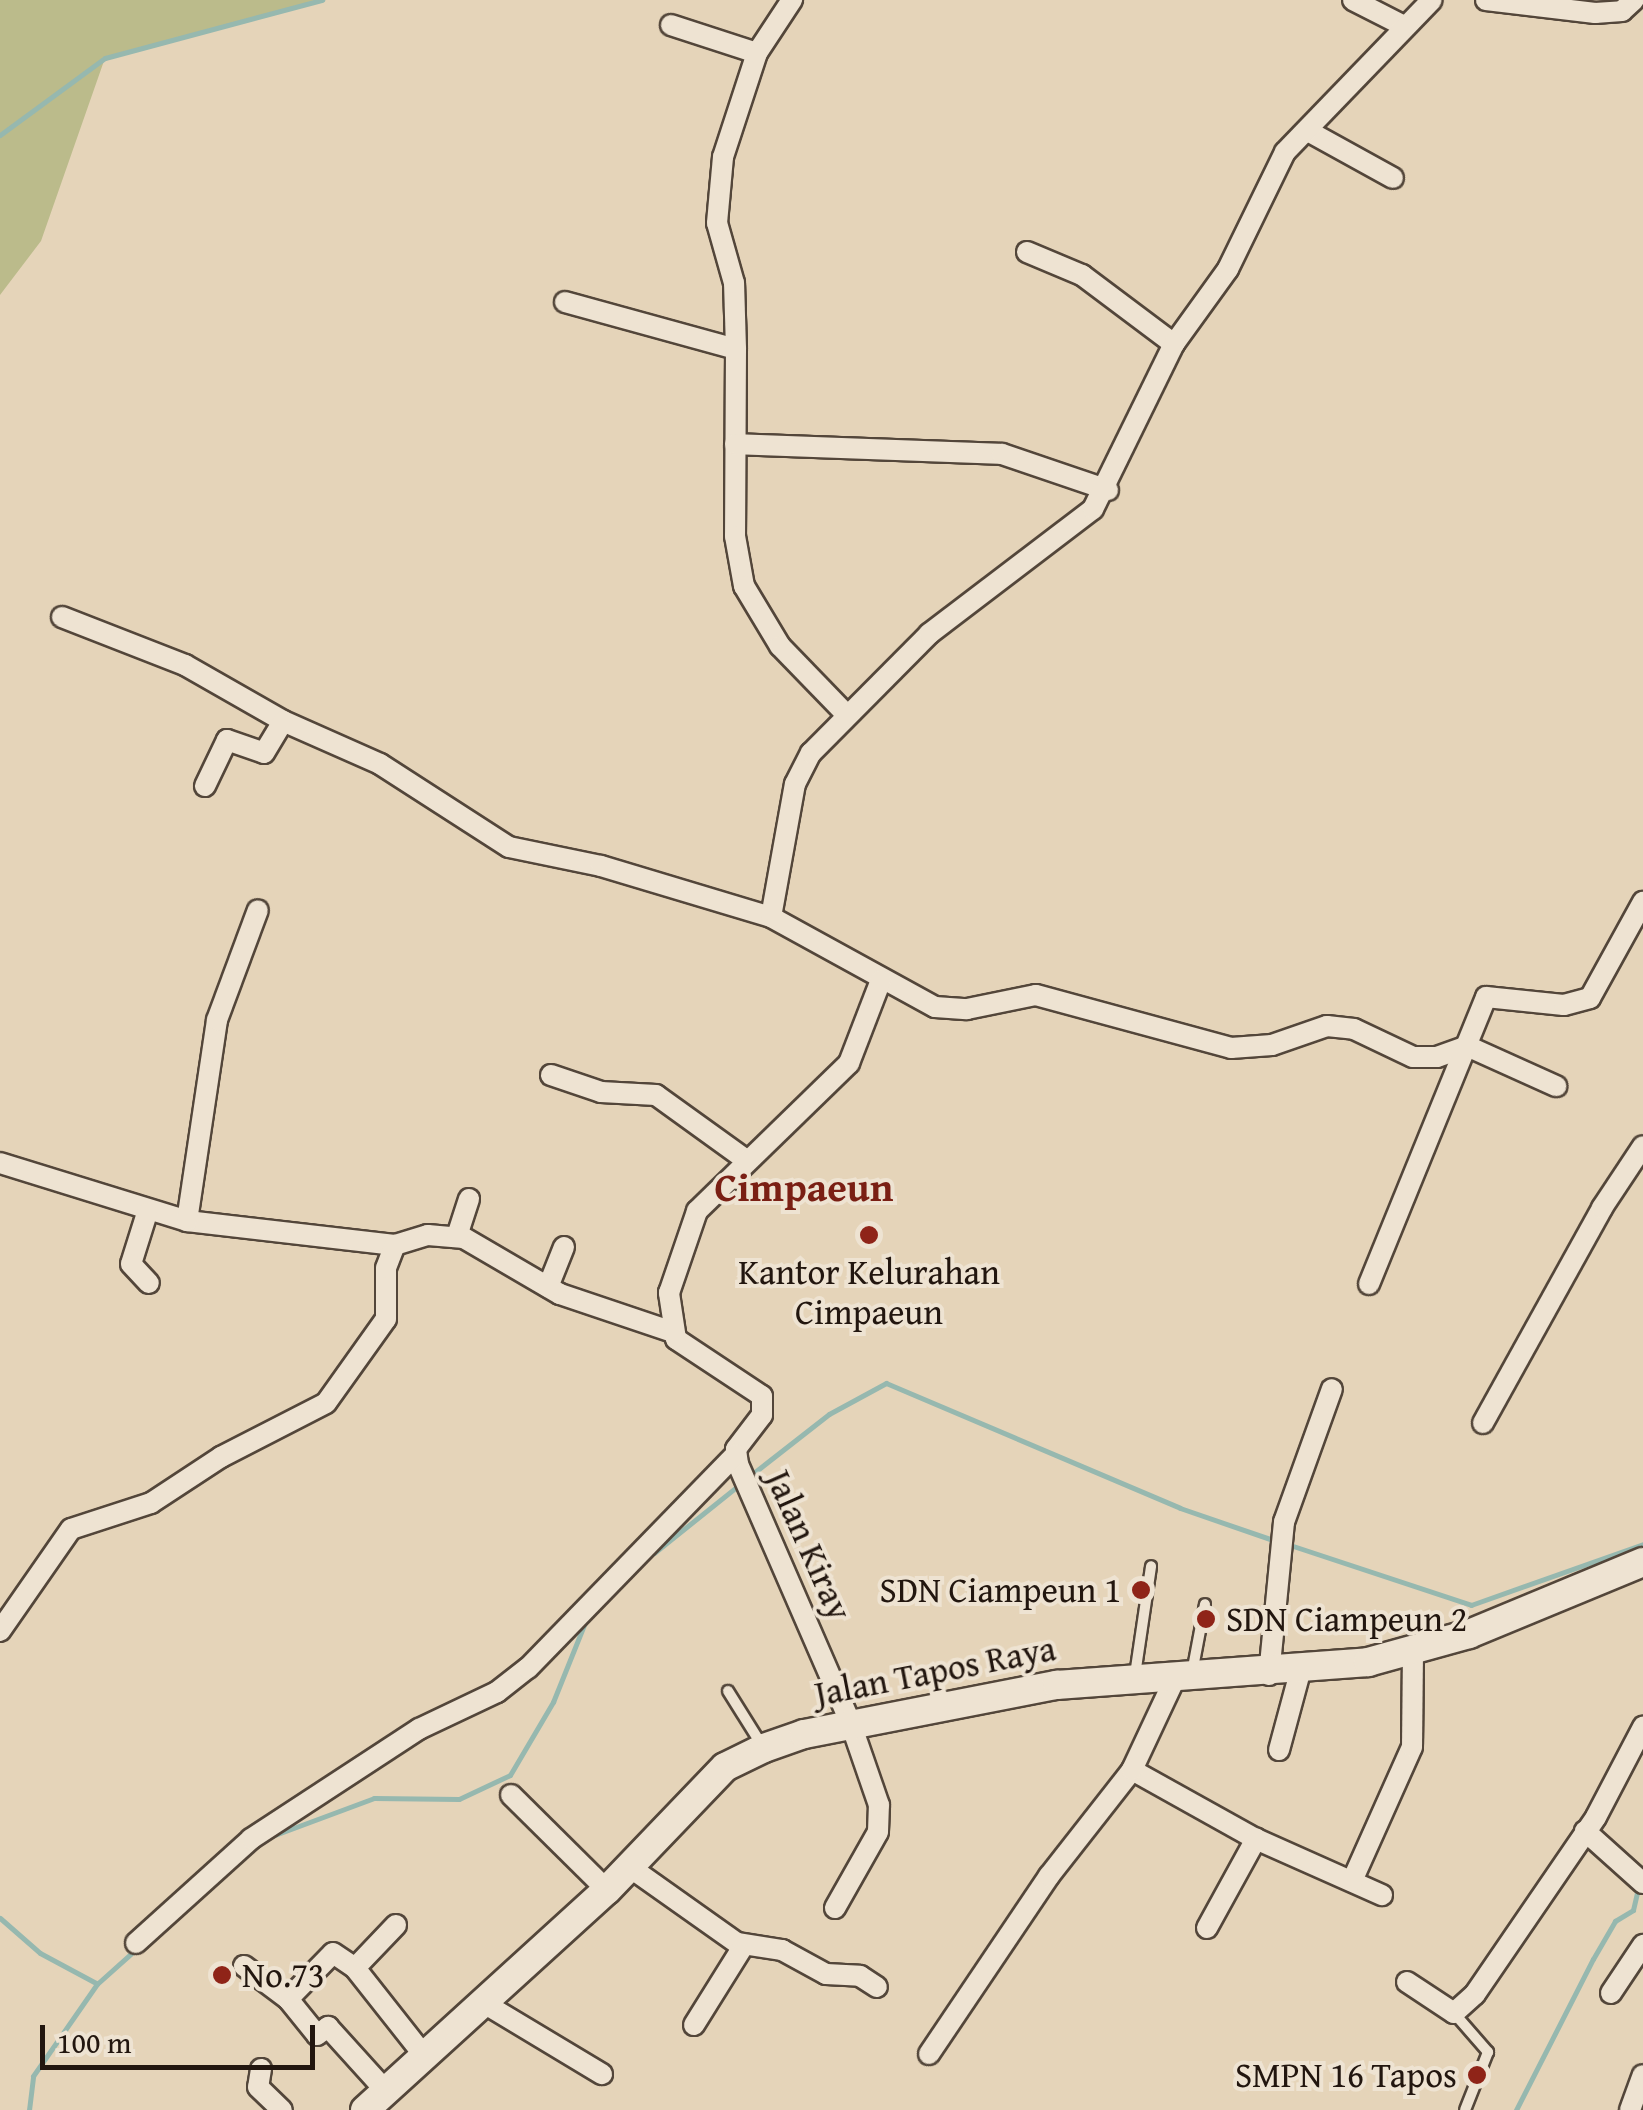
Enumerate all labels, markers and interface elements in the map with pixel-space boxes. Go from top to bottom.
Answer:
district label: Cimpaeun [715,1163,893,1211]
marker: Kantor Kelurahan Cimpaeun [858,1224,880,1246]
place label: Kantor Kelurahan Cimpaeun [738,1251,1000,1333]
street label: Jalan Kiray [757,1463,861,1627]
place label: SDN Ciampeun 1 [880,1569,1121,1611]
marker: SDN Ciampeun 1 [1130,1579,1152,1601]
place label: SDN Ciampeun 2 [1226,1598,1467,1640]
marker: SDN Ciampeun 2 [1195,1608,1217,1630]
street label: Jalan Tapos Raya [811,1627,1059,1715]
place label: No.73 [242,1954,325,1996]
marker: No.73 [211,1964,233,1986]
scale bar [45,2005,320,2067]
text: 100 m [57,2020,131,2064]
place label: SMPN 16 Tapos [1235,2054,1457,2096]
marker: SMPN 16 Tapos [1466,2064,1488,2086]

